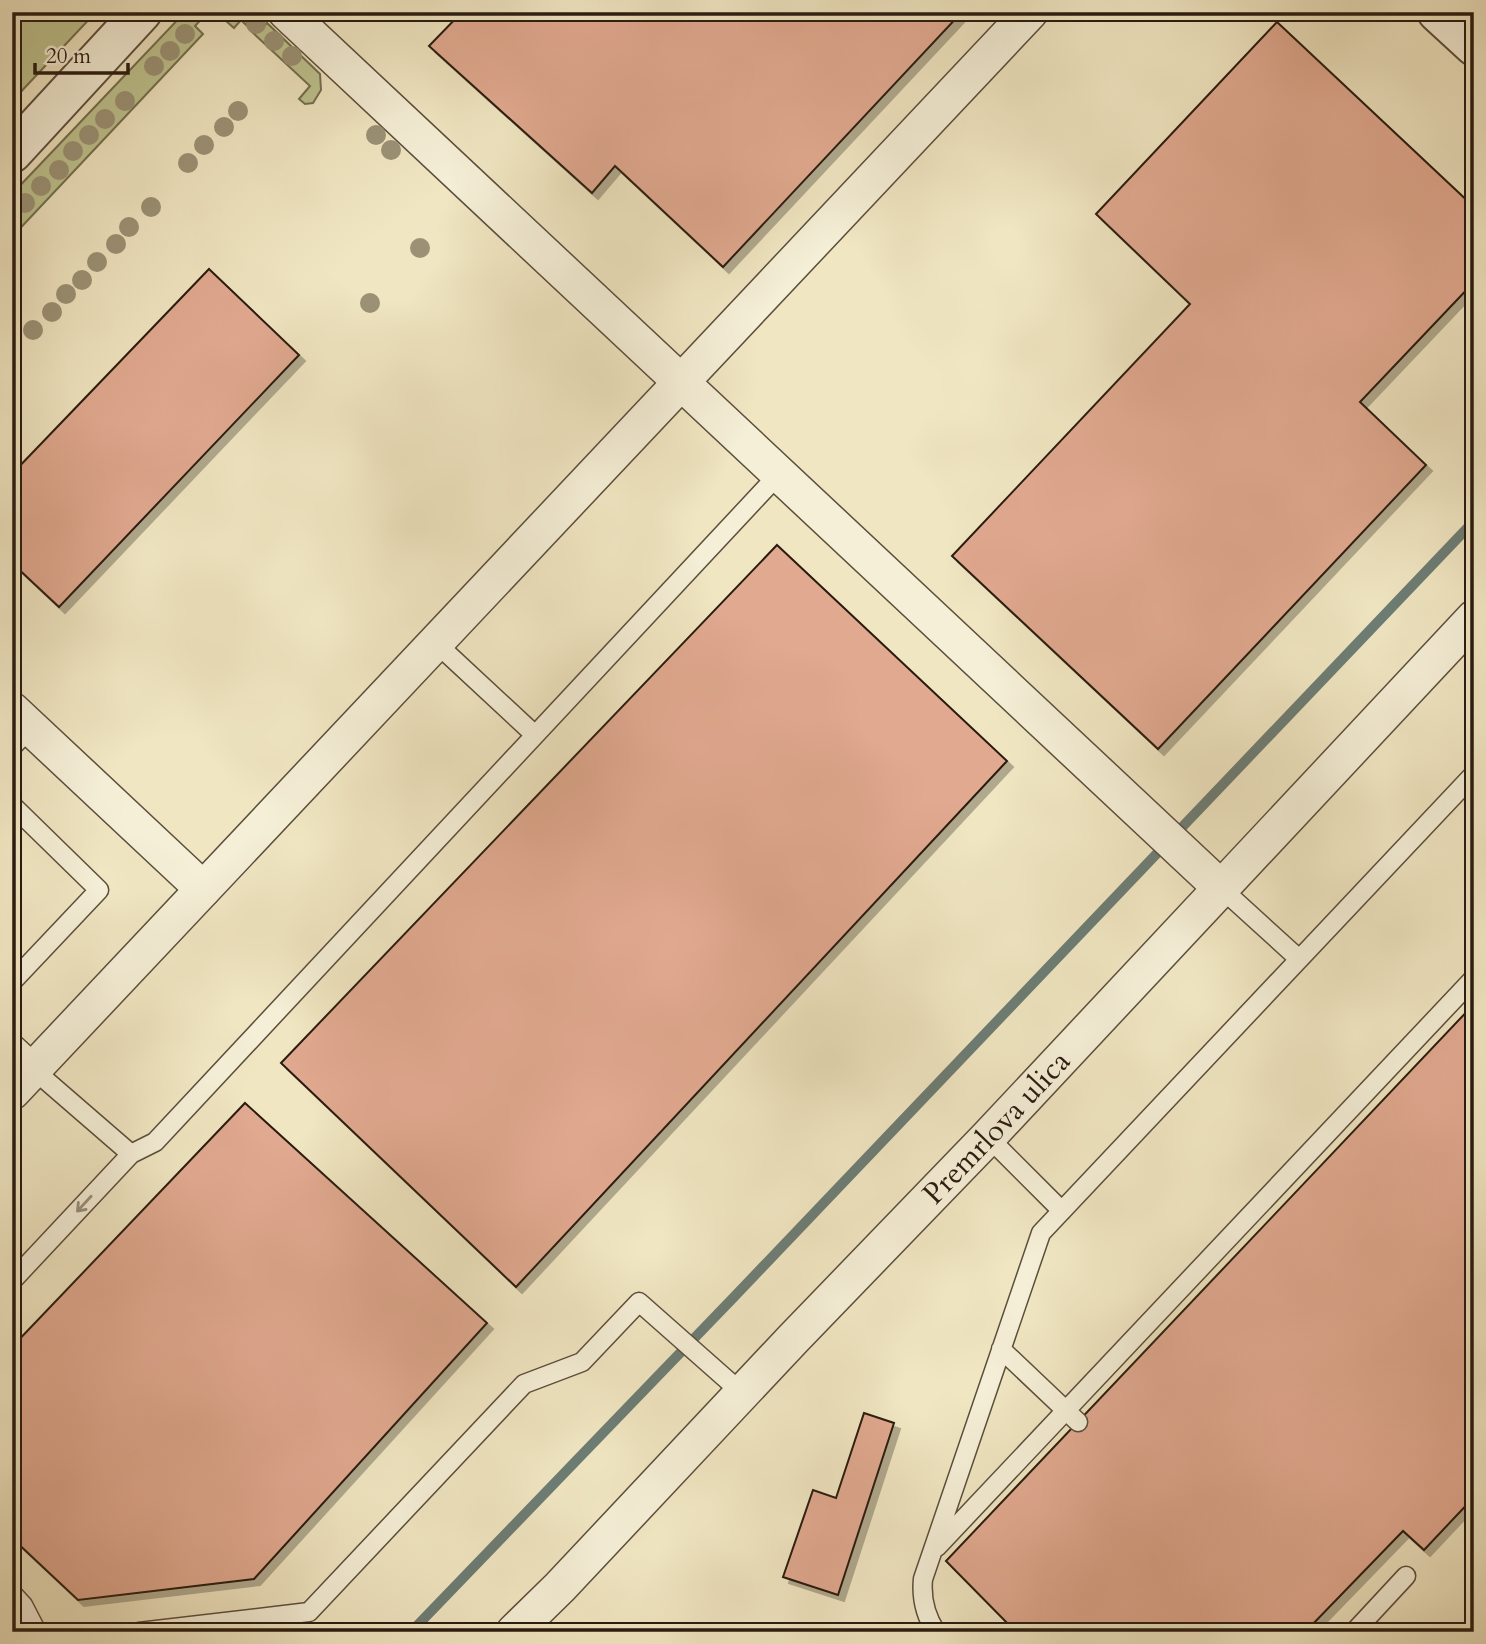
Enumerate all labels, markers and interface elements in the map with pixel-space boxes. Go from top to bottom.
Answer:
scale bar [35,32,128,76]
text: 20 m [46,42,91,71]
street label: Premrlova ulica [914,1042,1080,1214]
one-way arrow [76,1195,93,1212]

